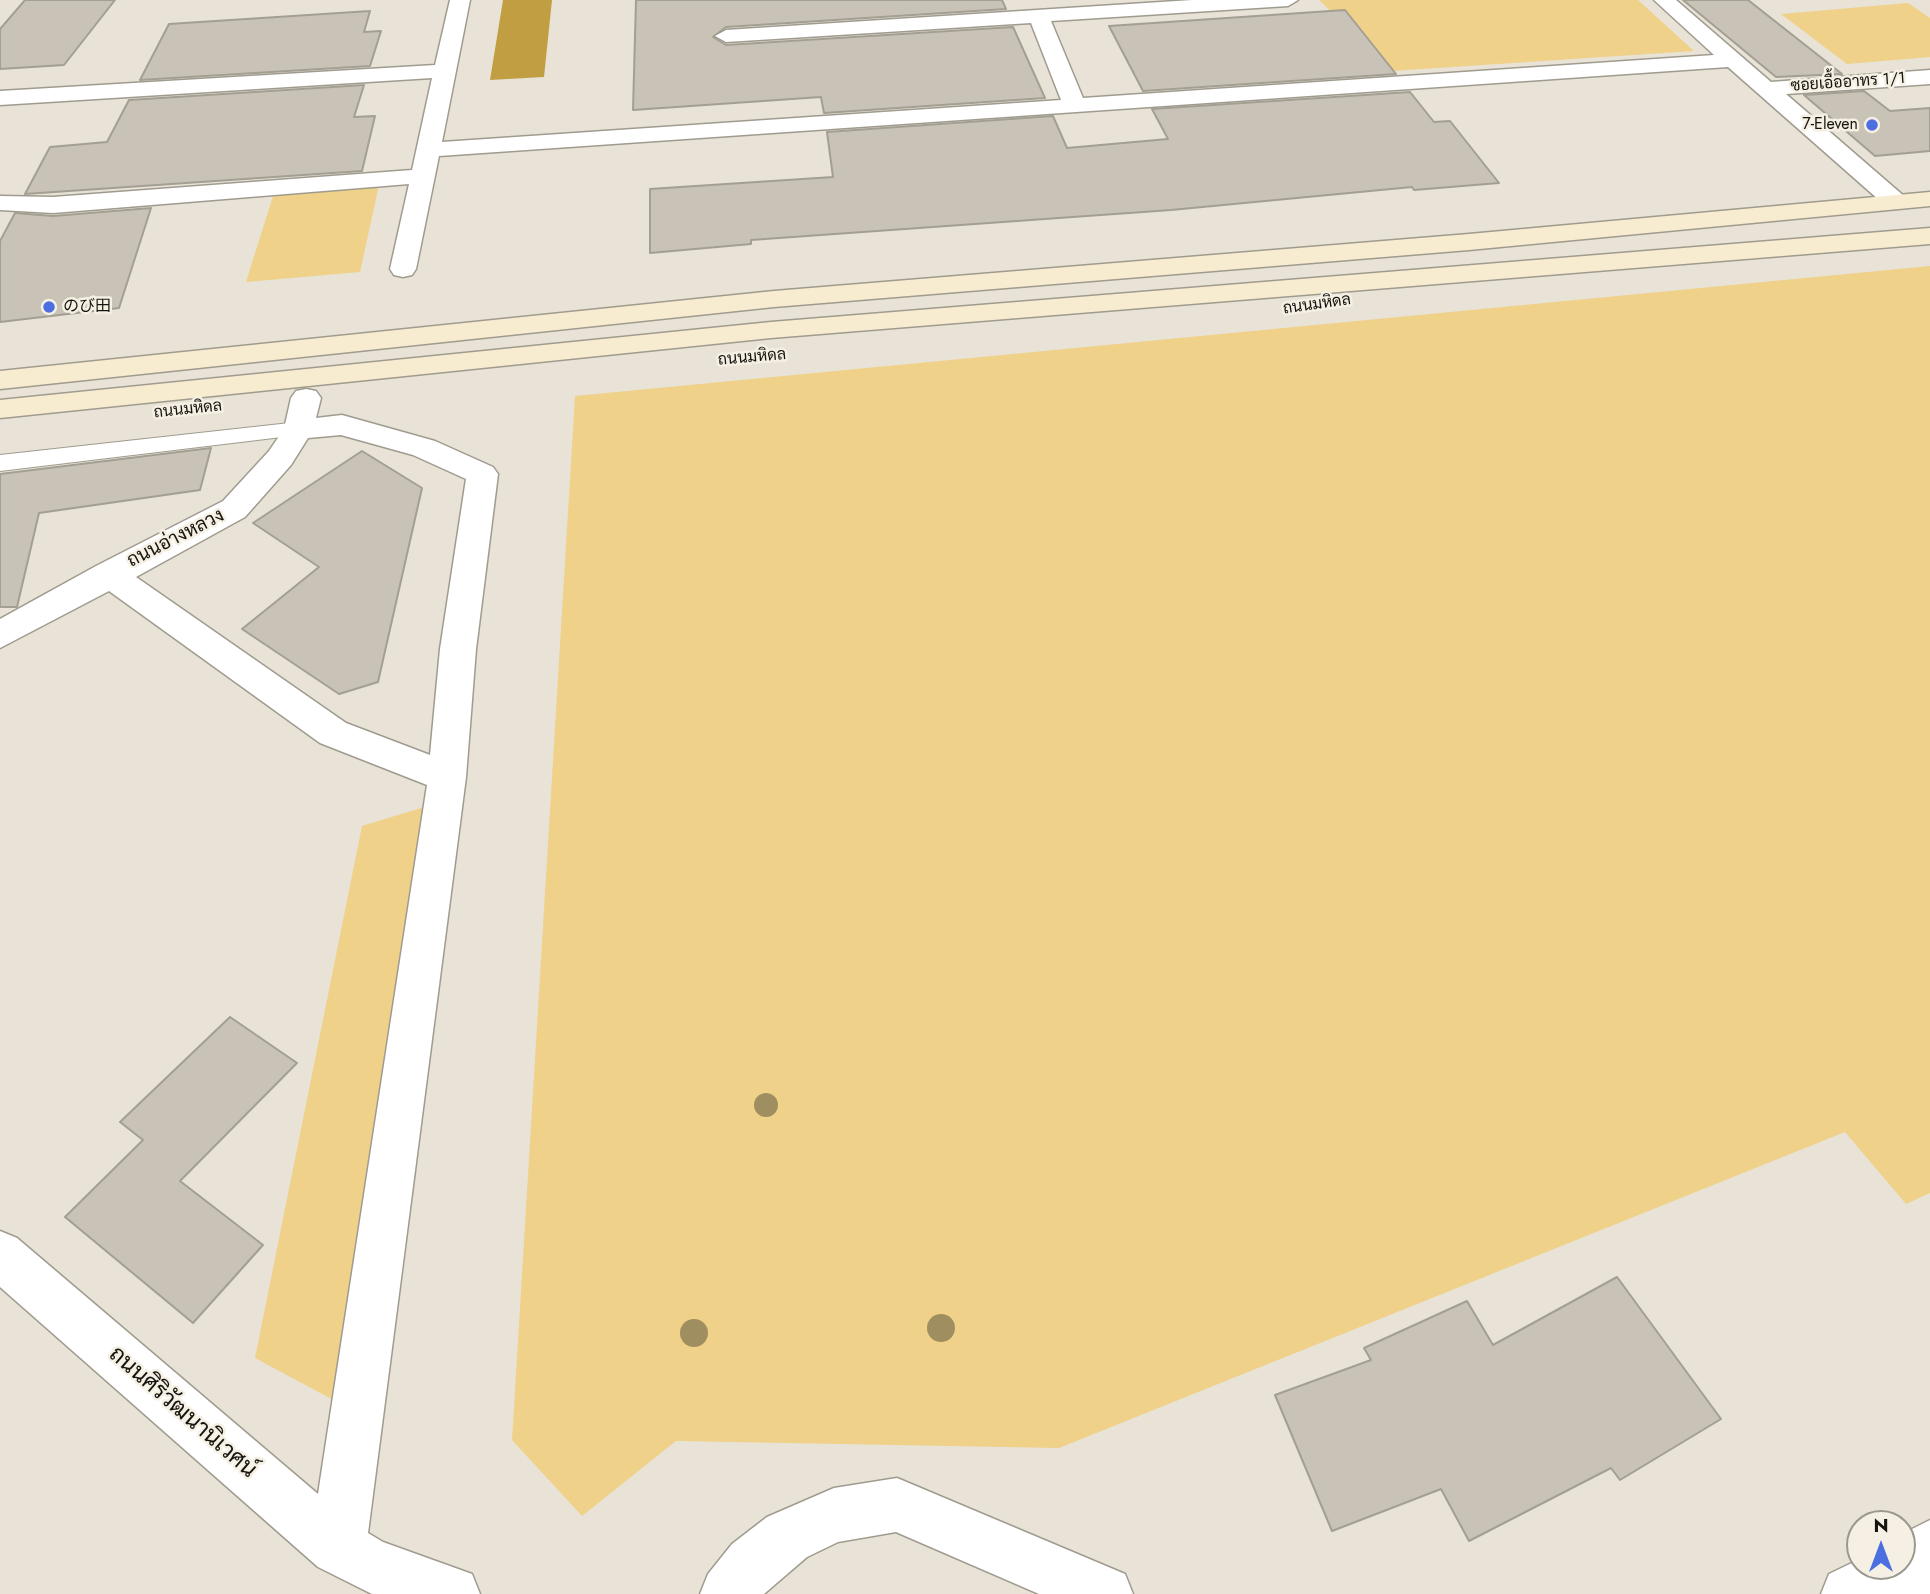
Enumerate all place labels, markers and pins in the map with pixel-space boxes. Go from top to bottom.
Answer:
place label: 7-Eleven [1802,115,1858,135]
marker: 7-Eleven [1864,117,1880,133]
place label: のび田 [63,297,111,317]
marker: のび田 [41,299,57,315]

